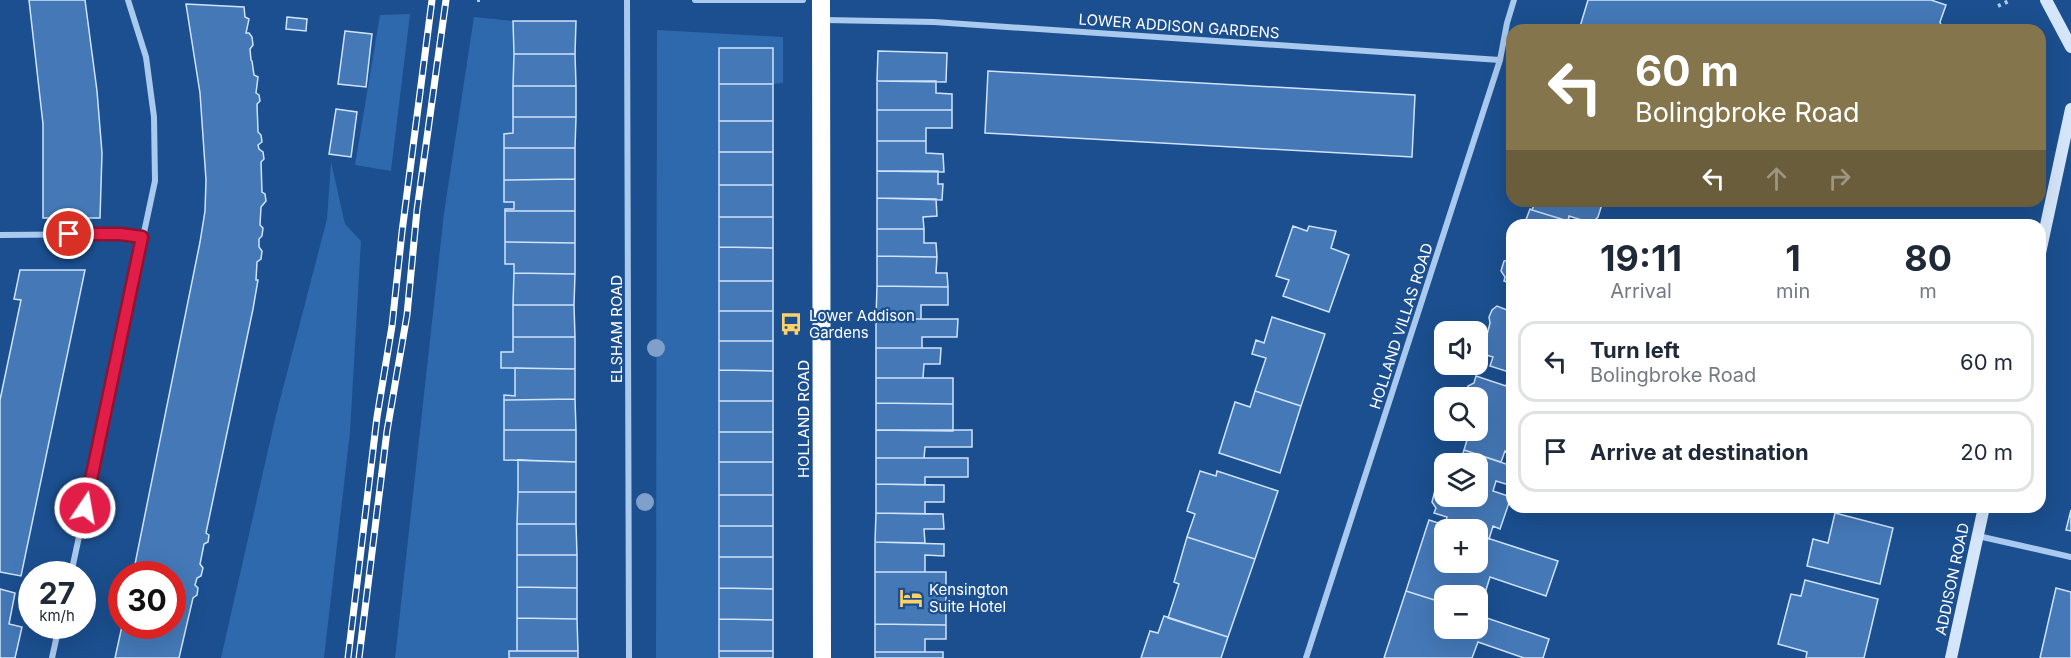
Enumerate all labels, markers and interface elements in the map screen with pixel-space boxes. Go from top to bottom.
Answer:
street label: LOWER ADDISON GARDENS [1078,9,1280,43]
text: 60 m [1635,45,1739,96]
icon: left [1536,48,1614,126]
text: Bolingbroke Road [1635,96,1860,129]
icon: left [1697,162,1730,195]
icon: ahead [1760,162,1793,195]
icon: right [1823,162,1856,195]
pin [43,208,94,259]
icon: arrive [52,217,85,250]
text: 19:11 [1600,236,1682,280]
text: 1 [1785,236,1801,280]
text: 80 [1904,236,1952,280]
street label: HOLLAND VILLAS ROAD [1365,241,1437,411]
street label: ELSHAM ROAD [607,275,626,383]
text: Arrival [1610,279,1672,303]
text: min [1776,279,1810,303]
text: m [1919,279,1937,303]
place label: Lower Addison Gardens [809,306,915,342]
bus stop icon: Lower Addison Gardens [778,311,804,337]
map controls [1434,321,1488,639]
button: sound [1434,321,1488,375]
text: Turn left [1590,337,1680,363]
icon: left [1539,345,1572,378]
text: 60 m [1960,349,2013,375]
street label: HOLLAND ROAD [794,360,813,478]
text: Bolingbroke Road [1590,363,1756,387]
button: search [1434,387,1488,441]
icon: arrive [1539,435,1572,468]
text: Arrive at destination [1590,439,1809,465]
text: 20 m [1960,439,2013,465]
button: layers [1434,453,1488,507]
position arrow [53,476,117,540]
button: + [1434,519,1488,573]
street label: ADDISON ROAD [1931,521,1973,637]
speed limit sign: 30 [108,561,186,639]
text: 27 [39,575,75,611]
place label: Kensington Suite Hotel [929,580,1008,616]
hotel icon: Kensington Suite Hotel [898,585,924,611]
button: − [1434,585,1488,639]
text: km/h [39,606,75,625]

